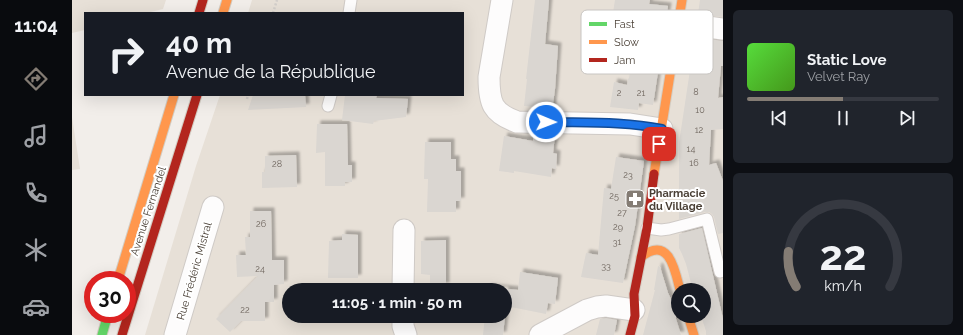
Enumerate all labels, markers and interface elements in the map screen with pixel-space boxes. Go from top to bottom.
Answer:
legend [581,10,713,74]
text: 11:04 [14,15,58,36]
text: Fast [614,18,635,31]
text: 40 m [166,27,232,60]
icon: right [100,28,152,80]
text: Slow [614,36,639,49]
text: Static Love [807,51,886,69]
text: Jam [614,54,635,67]
text: Avenue de la République [166,61,376,82]
icon: directions [22,65,50,93]
text: Velvet Ray [807,69,870,84]
house number: 8 [693,87,699,97]
house number: 2 [617,88,622,98]
house number: 21 [637,88,645,98]
position arrow [525,101,567,143]
house number: 10 [695,105,705,115]
icon: previous [768,107,790,129]
icon: pause [832,107,854,129]
icon: next [896,107,918,129]
icon: music [22,122,50,150]
house number: 12 [695,125,704,135]
pin [642,127,676,161]
icon: arrive [648,133,670,155]
house number: 14 [687,144,695,154]
house number: 16 [689,158,699,168]
house number: 28 [272,159,282,169]
street label: Avenue Fernandel [128,165,169,257]
house number: 23 [623,170,633,180]
icon: phone [22,179,50,207]
place label: Pharmacie du Village [649,187,706,213]
pharmacy icon: Pharmacie du Village [624,188,646,210]
house number: 25 [609,191,619,201]
house number: 27 [617,208,627,218]
house number: 26 [256,219,267,229]
street label: Rue Frédéric Mistral [174,221,215,322]
house number: 29 [613,222,623,232]
text: 22 [820,231,866,280]
icon: climate [22,236,50,264]
house number: 31 [613,237,621,247]
house number: 33 [601,261,611,271]
house number: 24 [255,264,265,274]
speed limit sign: 30 [84,271,136,323]
text: km/h [824,277,862,293]
map controls [671,283,711,323]
button: search [671,283,711,323]
icon: car [22,293,50,321]
text: 11:05 · 1 min · 50 m [332,294,462,312]
house number: 22 [240,305,250,315]

